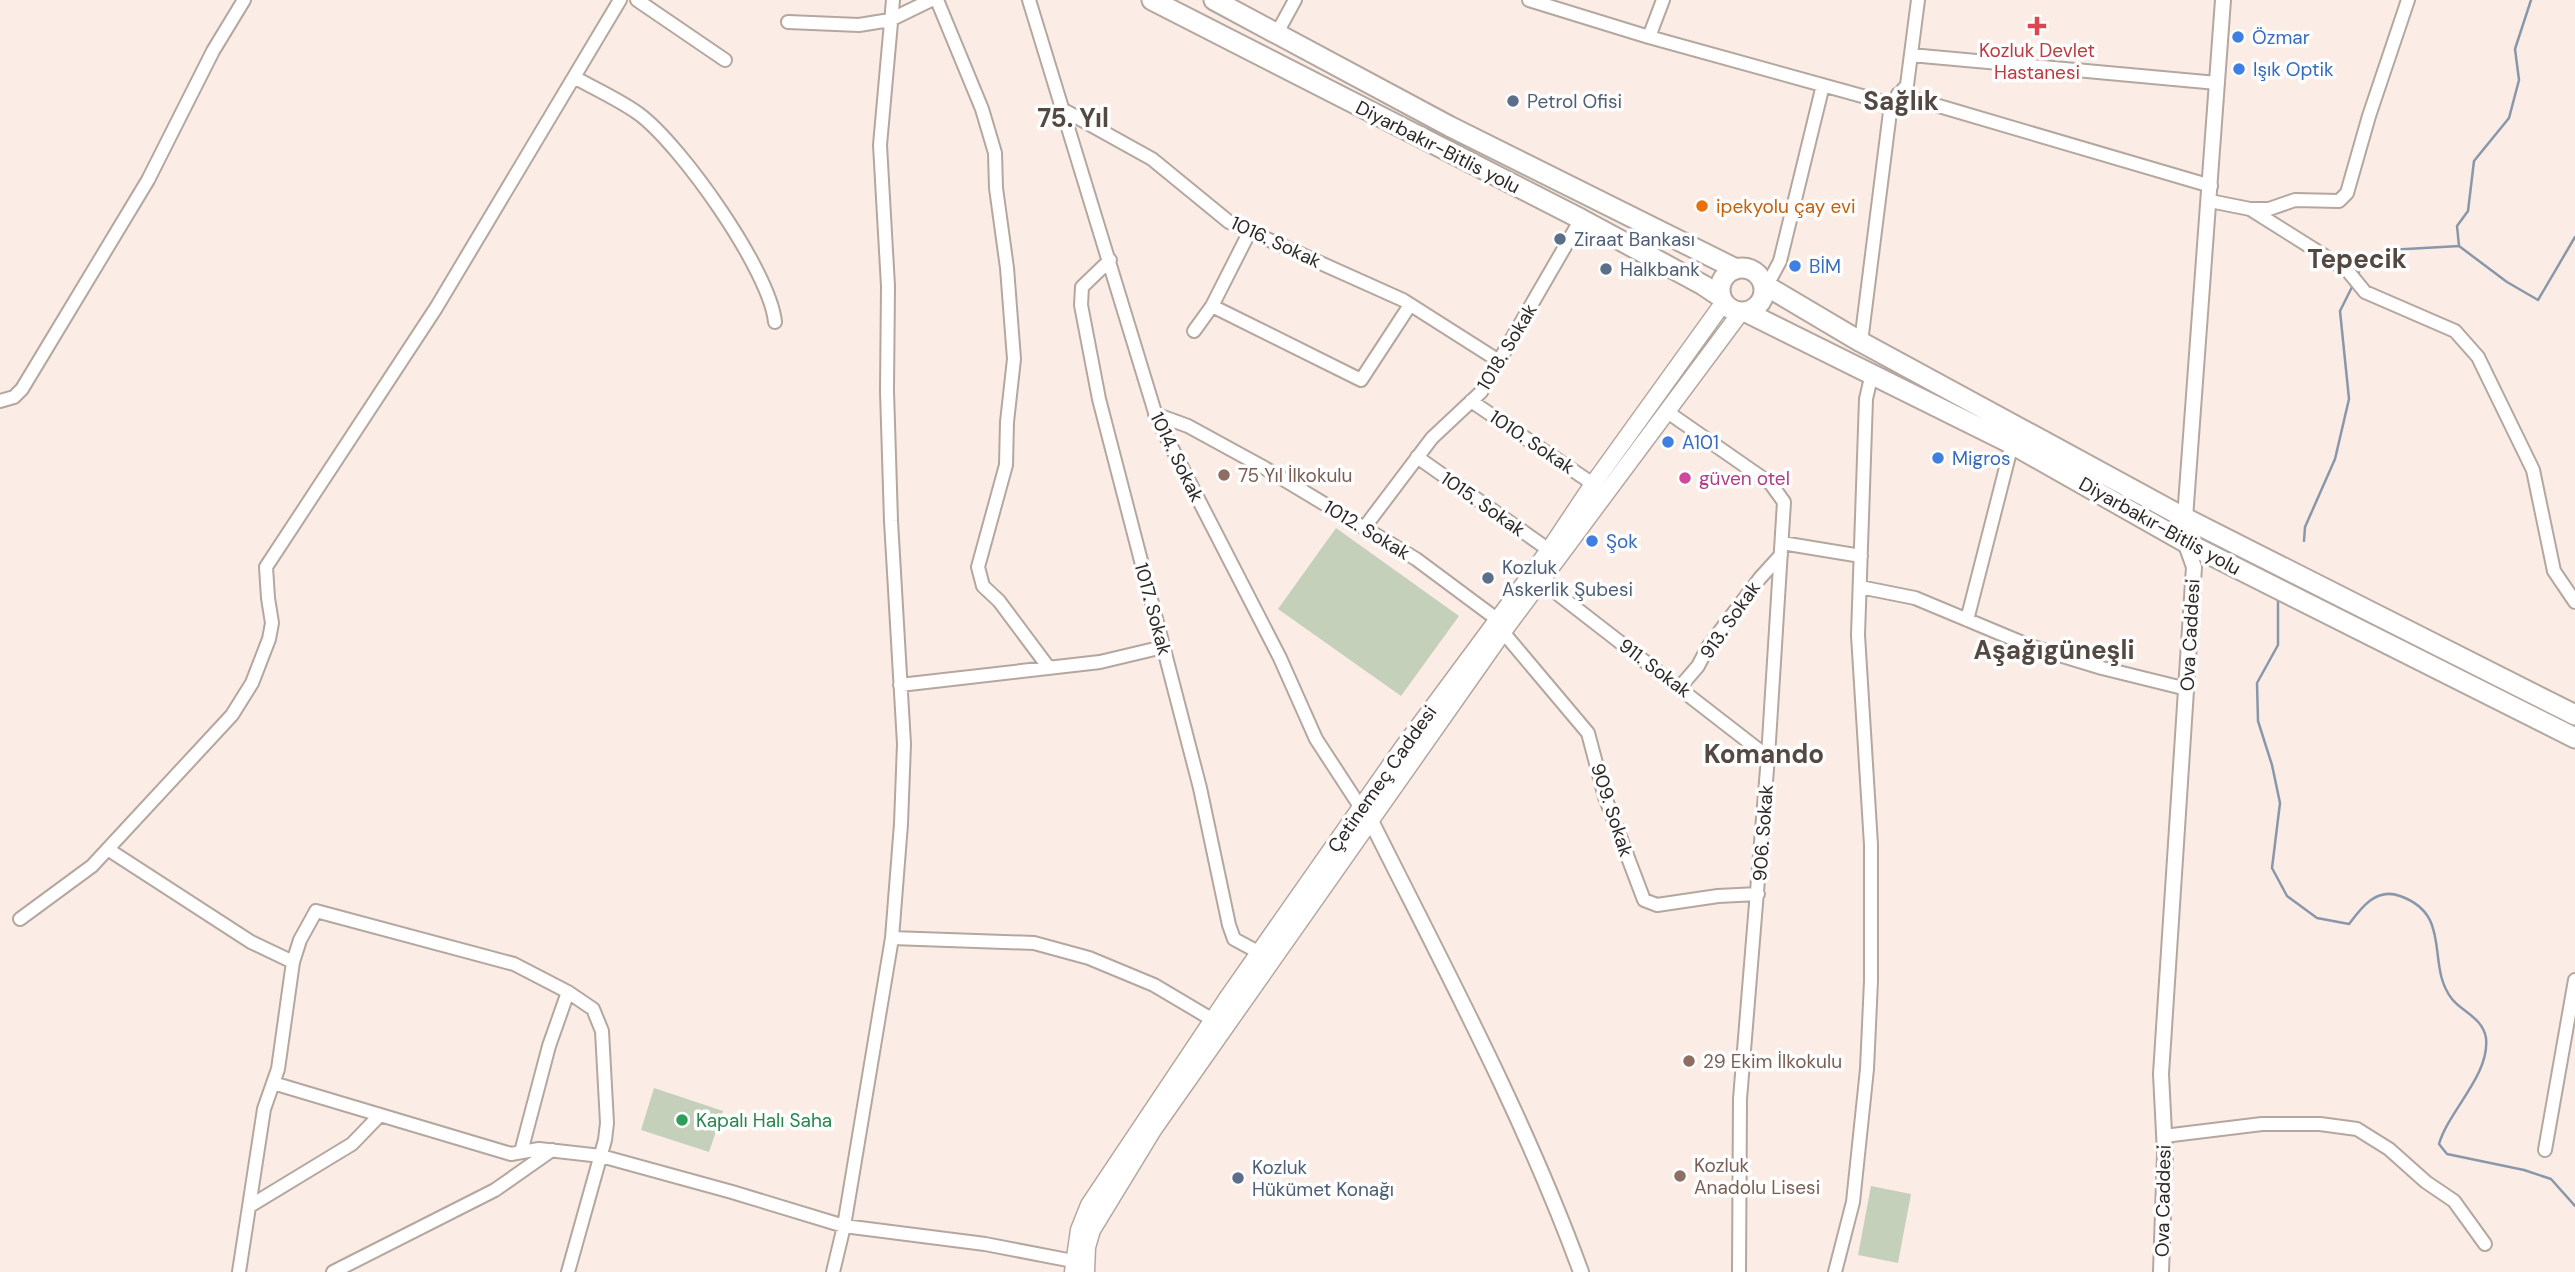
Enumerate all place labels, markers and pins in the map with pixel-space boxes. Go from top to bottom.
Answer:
marker: Kozluk Devlet Hastanesi [2027,16,2047,36]
place label: Özmar [2252,25,2310,50]
marker: Özmar [2230,29,2246,45]
place label: Kozluk Devlet Hastanesi [1979,38,2095,85]
place label: Işık Optik [2253,57,2334,82]
marker: Işık Optik [2231,61,2247,77]
place label: Petrol Ofisi [1527,89,1622,114]
marker: Petrol Ofisi [1505,93,1521,109]
place label: ipekyolu çay evi [1716,194,1855,219]
marker: ipekyolu çay evi [1694,198,1710,214]
place label: Ziraat Bankası [1574,227,1695,252]
marker: Ziraat Bankası [1552,231,1568,247]
place label: BİM [1809,254,1841,279]
place label: Halkbank [1620,257,1700,282]
marker: BİM [1787,258,1803,274]
marker: Halkbank [1598,261,1614,277]
place label: A101 [1682,430,1719,455]
marker: A101 [1660,434,1676,450]
place label: Migros [1952,446,2011,471]
marker: Migros [1930,450,1946,466]
place label: 75 Yıl İlkokulu [1238,463,1352,488]
place label: güven otel [1699,466,1790,491]
marker: 75 Yıl İlkokulu [1216,467,1232,483]
marker: güven otel [1677,470,1693,486]
place label: Şok [1606,529,1638,554]
marker: Şok [1584,533,1600,549]
place label: Kozluk Askerlik Şubesi [1502,555,1633,602]
marker: Kozluk Askerlik Şubesi [1480,570,1496,586]
place label: 29 Ekim İlkokulu [1703,1049,1842,1074]
marker: 29 Ekim İlkokulu [1681,1053,1697,1069]
place label: Kapalı Halı Saha [696,1108,832,1133]
marker: Kapalı Halı Saha [674,1112,690,1128]
place label: Kozluk Anadolu Lisesi [1694,1153,1820,1200]
place label: Kozluk Hükümet Konağı [1252,1155,1394,1202]
marker: Kozluk Anadolu Lisesi [1672,1168,1688,1184]
marker: Kozluk Hükümet Konağı [1230,1170,1246,1186]

